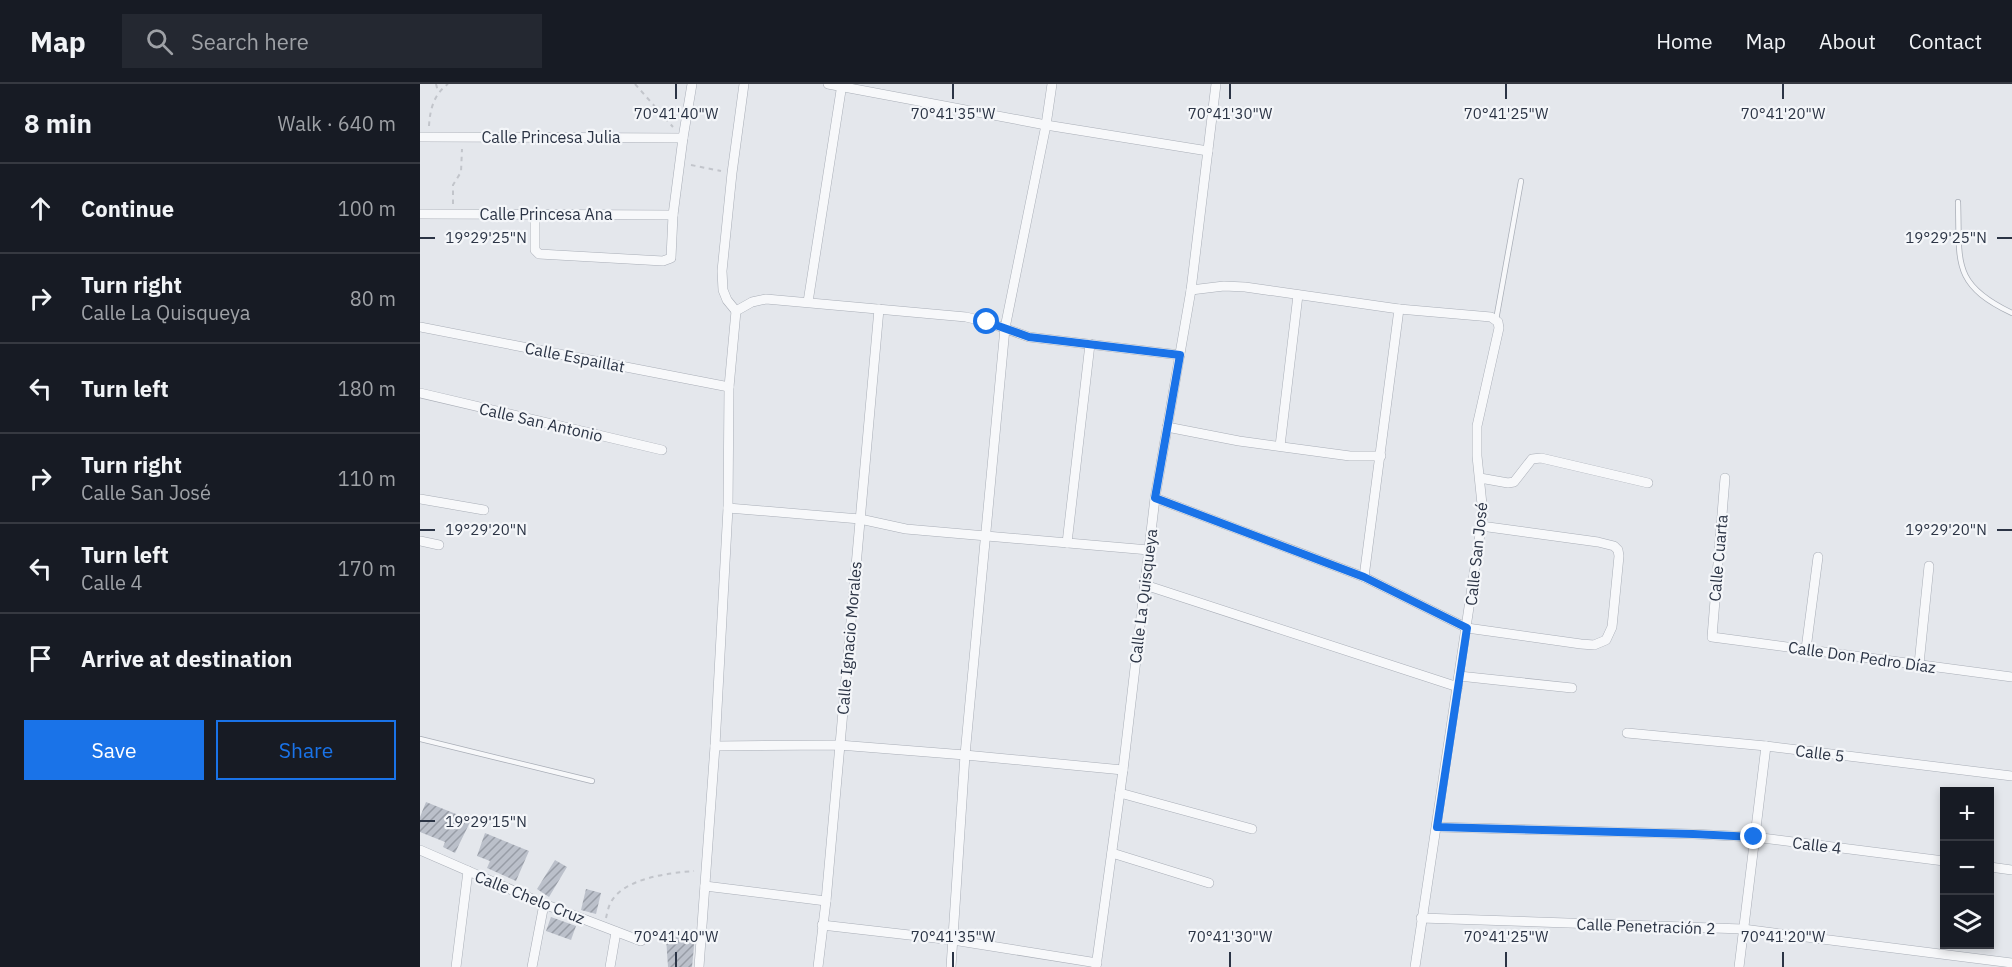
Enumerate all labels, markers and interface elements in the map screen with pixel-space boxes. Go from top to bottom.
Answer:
search box [122,14,542,68]
text: Map [30,23,86,60]
icon: search [143,25,176,58]
text: Search here [191,27,309,56]
text: Home [1656,27,1713,55]
text: Map [1746,27,1786,55]
text: About [1819,27,1876,55]
text: Contact [1909,27,1982,55]
text: 70°41'40"W [634,104,719,123]
text: 70°41'35"W [911,104,996,123]
text: 70°41'30"W [1188,104,1273,123]
text: 70°41'25"W [1464,104,1549,123]
text: 70°41'20"W [1741,104,1826,123]
text: 8 min [24,106,92,140]
text: Walk · 640 m [278,110,396,137]
street label: Calle Princesa Julia [481,127,621,147]
icon: ahead [24,192,57,225]
text: Continue [81,194,174,223]
text: 100 m [338,195,396,222]
street label: Calle Princesa Ana [480,204,613,224]
text: 19°29'25"N [445,228,527,247]
text: 19°29'25"N [1905,228,1987,247]
text: Turn right [81,270,182,299]
icon: right [24,282,57,315]
text: 80 m [350,285,396,312]
text: Calle La Quisqueya [81,299,250,326]
route start [973,308,999,334]
street label: Calle Espaillat [523,338,627,376]
icon: left [24,372,57,405]
text: Turn left [81,374,169,403]
text: 180 m [338,375,396,402]
street label: Calle San Antonio [477,398,605,446]
text: Turn right [81,450,182,479]
icon: right [24,462,57,495]
text: 110 m [338,465,396,492]
text: Calle San José [81,479,211,506]
street label: Calle San José [1461,501,1491,607]
street label: Calle Cuarta [1704,513,1732,602]
text: 19°29'20"N [445,520,527,539]
text: 19°29'20"N [1905,520,1987,539]
street label: Calle La Quisqueya [1125,527,1161,665]
text: Turn left [81,540,169,569]
icon: left [24,552,57,585]
text: 170 m [338,555,396,582]
street label: Calle Ignacio Morales [832,560,866,716]
text: Calle 4 [81,569,143,596]
street label: Calle Don Pedro Díaz [1787,637,1937,677]
icon: arrive [24,642,57,675]
text: Arrive at destination [81,644,292,673]
button: Save [24,720,204,780]
button: Share [216,720,396,780]
street label: Calle 5 [1794,740,1846,766]
map controls [1940,787,1994,949]
button: + [1940,787,1994,841]
text: 19°29'15"N [445,812,527,831]
route end [1740,823,1766,849]
street label: Calle 4 [1791,832,1843,858]
button: − [1940,841,1994,895]
street label: Calle Chelo Cruz [472,866,588,928]
button: layers [1940,895,1994,949]
street label: Calle Penetración 2 [1576,914,1716,938]
text: 70°41'40"W [634,927,719,946]
text: 70°41'35"W [911,927,996,946]
text: 70°41'30"W [1188,927,1273,946]
text: 70°41'25"W [1464,927,1549,946]
text: 70°41'20"W [1741,927,1826,946]

